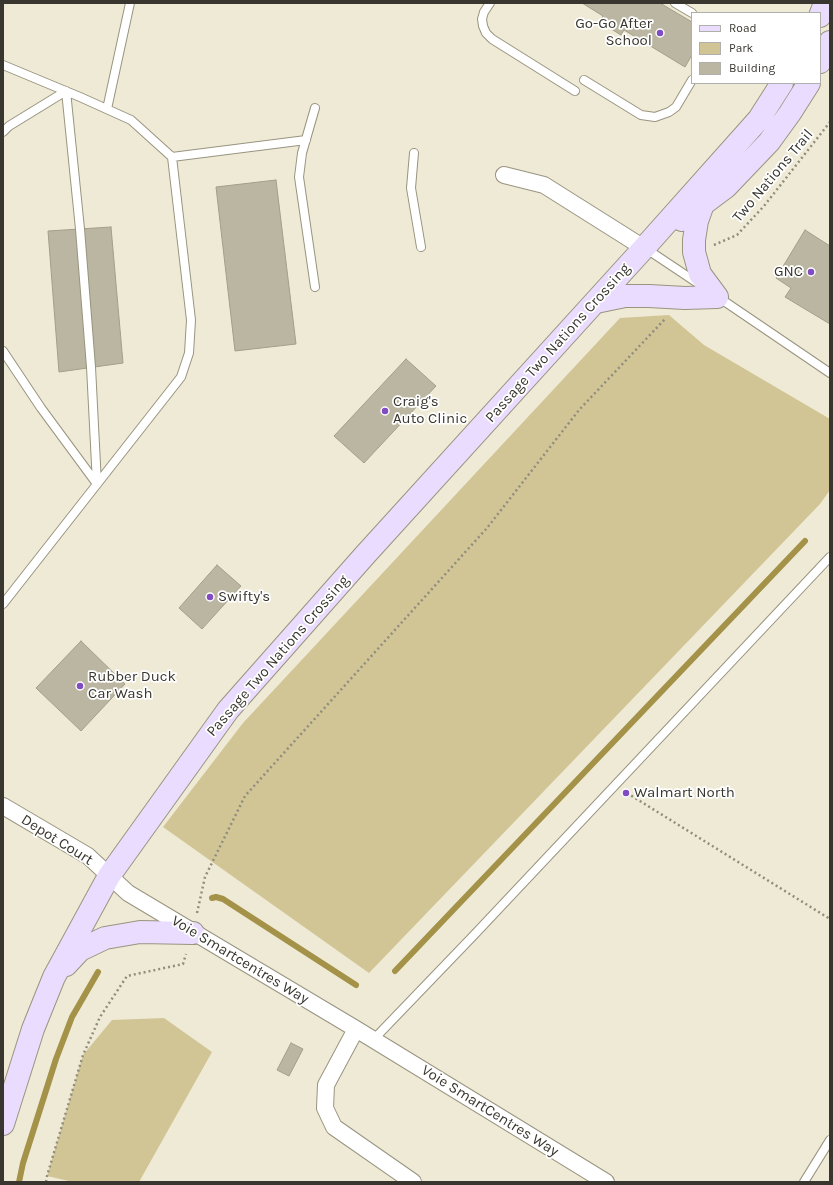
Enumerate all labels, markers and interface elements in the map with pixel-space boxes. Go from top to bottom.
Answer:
legend [691,12,821,84]
place label: Go-Go After School [575,15,652,50]
text: Road [729,21,757,35]
marker: Go-Go After School [655,28,665,38]
text: Park [729,41,753,55]
text: Building [729,61,775,75]
street label: Two Nations Trail [729,126,817,226]
street label: Passage Two Nations Crossing [482,260,634,426]
place label: GNC [774,263,803,281]
marker: GNC [806,267,816,277]
place label: Craig's Auto Clinic [393,393,467,428]
marker: Craig's Auto Clinic [380,406,390,416]
street label: Passage Two Nations Crossing [203,572,353,740]
place label: Swifty's [218,588,270,606]
marker: Swifty's [205,592,215,602]
place label: Rubber Duck Car Wash [88,668,176,703]
marker: Rubber Duck Car Wash [75,681,85,691]
place label: Walmart North [634,784,735,802]
marker: Walmart North [621,788,631,798]
street label: Depot Court [18,811,96,869]
street label: Voie Smartcentres Way [168,912,312,1008]
street label: Voie SmartCentres Way [418,1061,562,1161]

